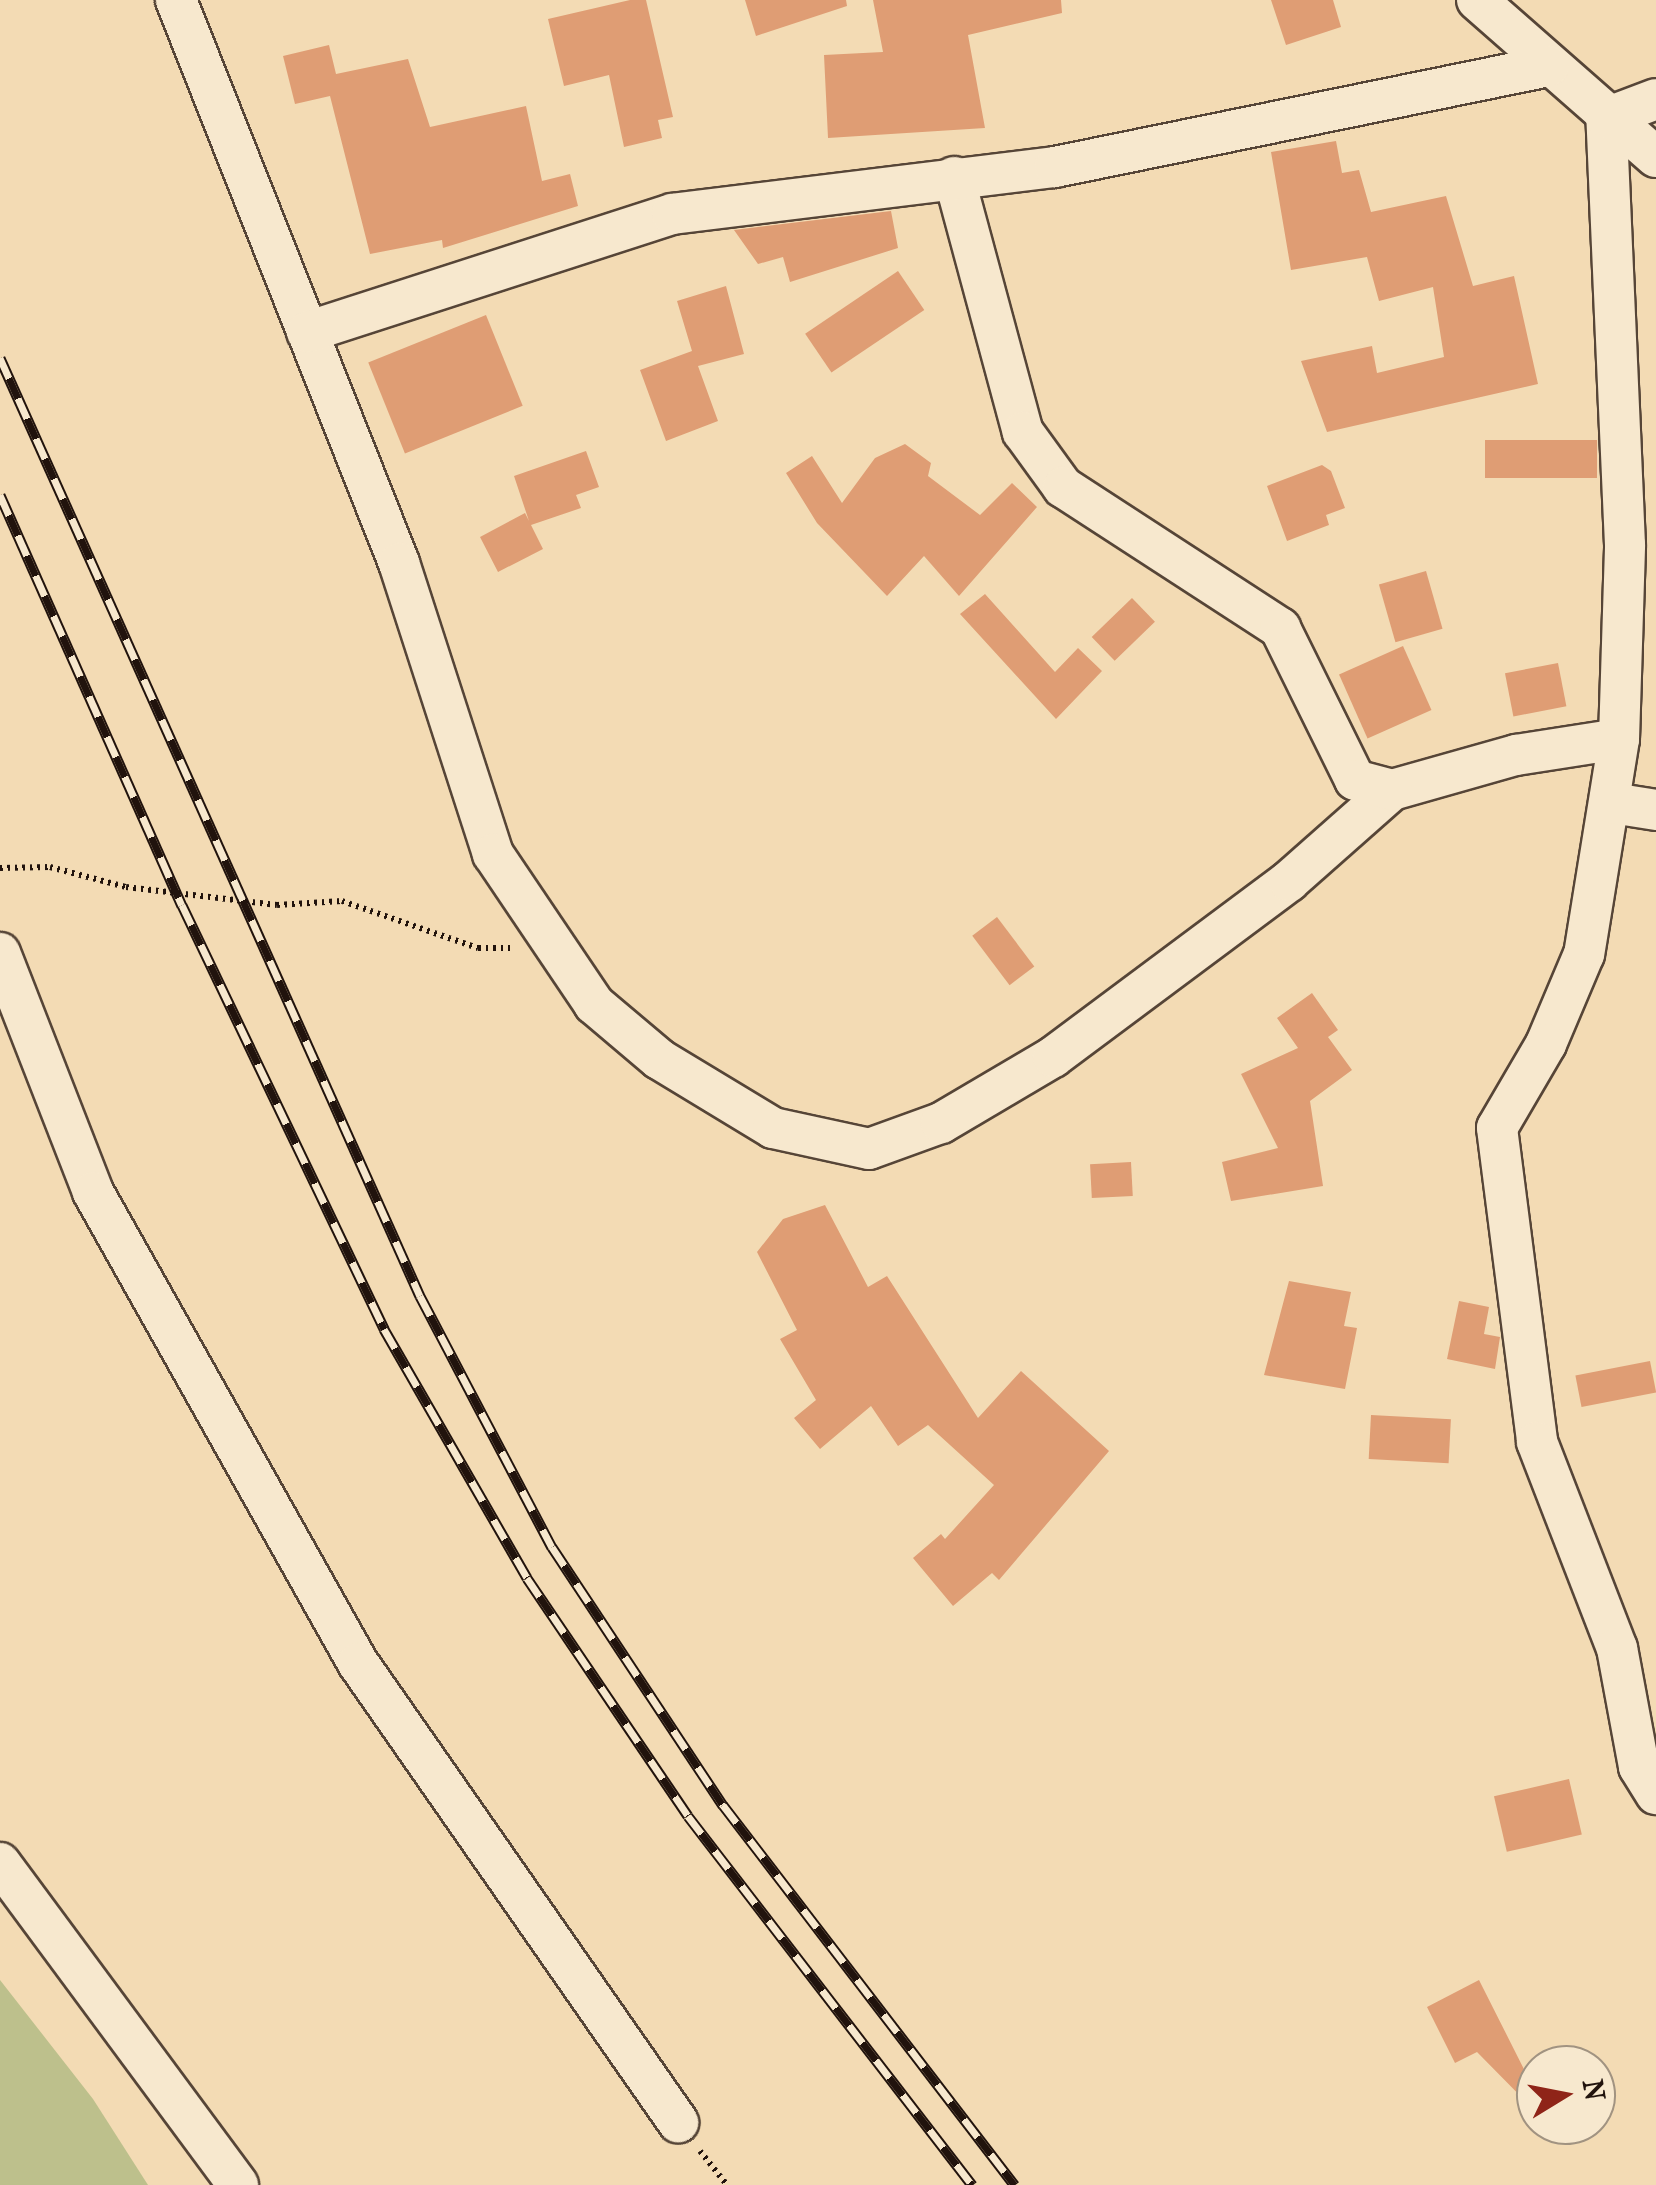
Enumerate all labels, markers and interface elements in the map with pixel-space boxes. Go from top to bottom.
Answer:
north arrow [1516,2045,1616,2145]
text: N [1576,2077,1612,2103]

